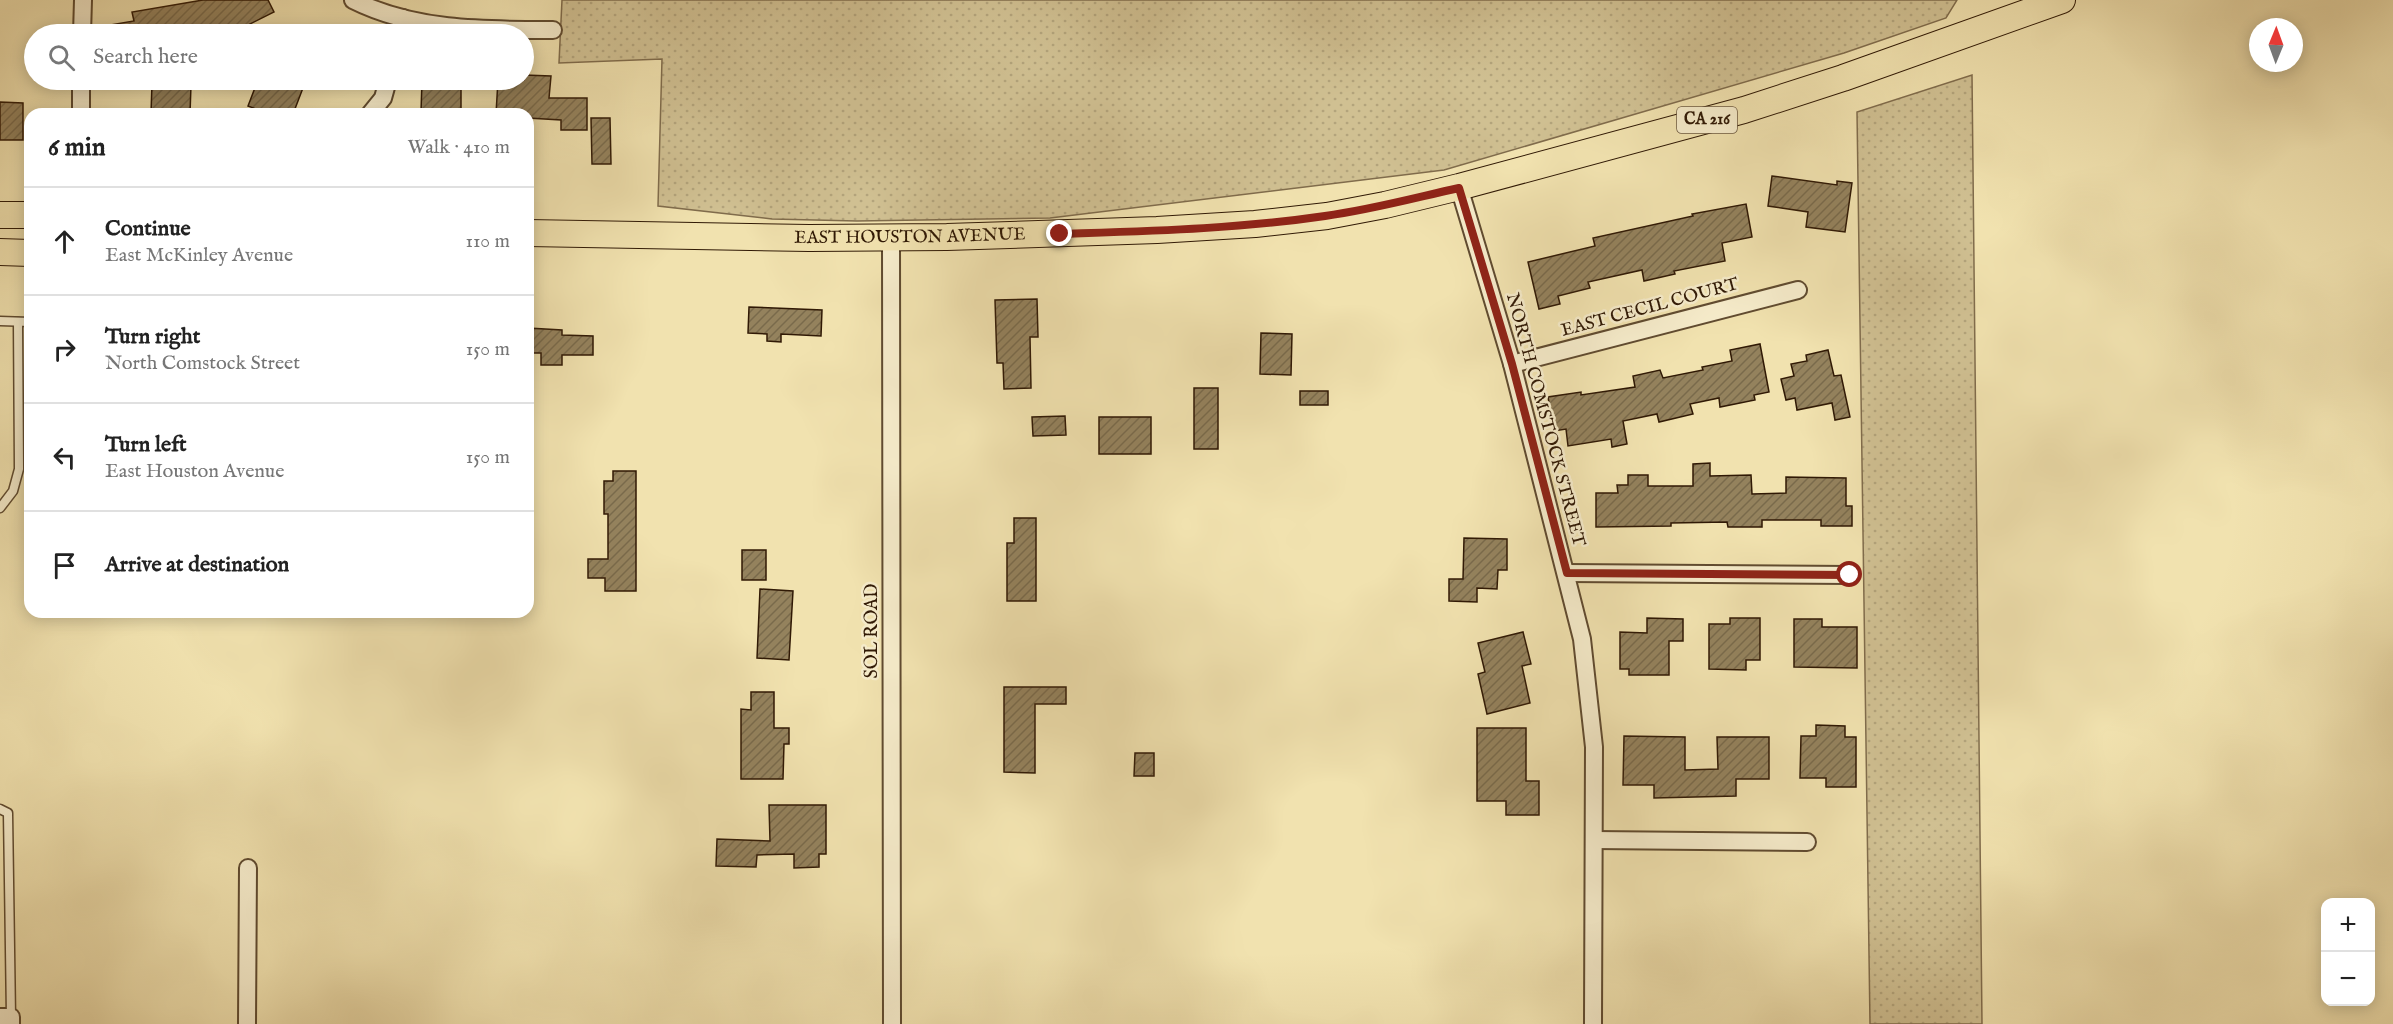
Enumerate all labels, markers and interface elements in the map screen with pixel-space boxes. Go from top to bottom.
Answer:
north arrow [2249,18,2303,72]
search box [24,24,534,90]
icon: search [45,41,78,74]
text: Search here [93,43,198,71]
road number: CA 216 [1677,107,1737,133]
text: 6 min [48,131,106,164]
text: Walk · 410 m [407,135,510,160]
text: Continue [105,215,191,243]
route end [1046,220,1072,246]
street label: EAST HOUSTON AVENUE [794,223,1026,250]
icon: ahead [48,225,81,258]
text: 110 m [466,229,510,254]
text: East McKinley Avenue [105,243,293,268]
street label: EAST CECIL COURT [1559,273,1741,343]
street label: NORTH COMSTOCK STREET [1500,291,1590,549]
text: Turn right [105,323,200,351]
icon: right [48,333,81,366]
text: 150 m [466,337,510,362]
text: North Comstock Street [105,351,300,376]
text: Turn left [105,431,187,459]
icon: left [48,441,81,474]
text: 150 m [466,445,510,470]
text: East Houston Avenue [105,459,284,484]
icon: arrive [48,549,81,582]
text: Arrive at destination [105,551,289,579]
route start [1836,561,1862,587]
street label: SOL ROAD [861,583,884,679]
map controls [2321,898,2375,1006]
button: + [2321,898,2375,952]
button: − [2321,952,2375,1006]

